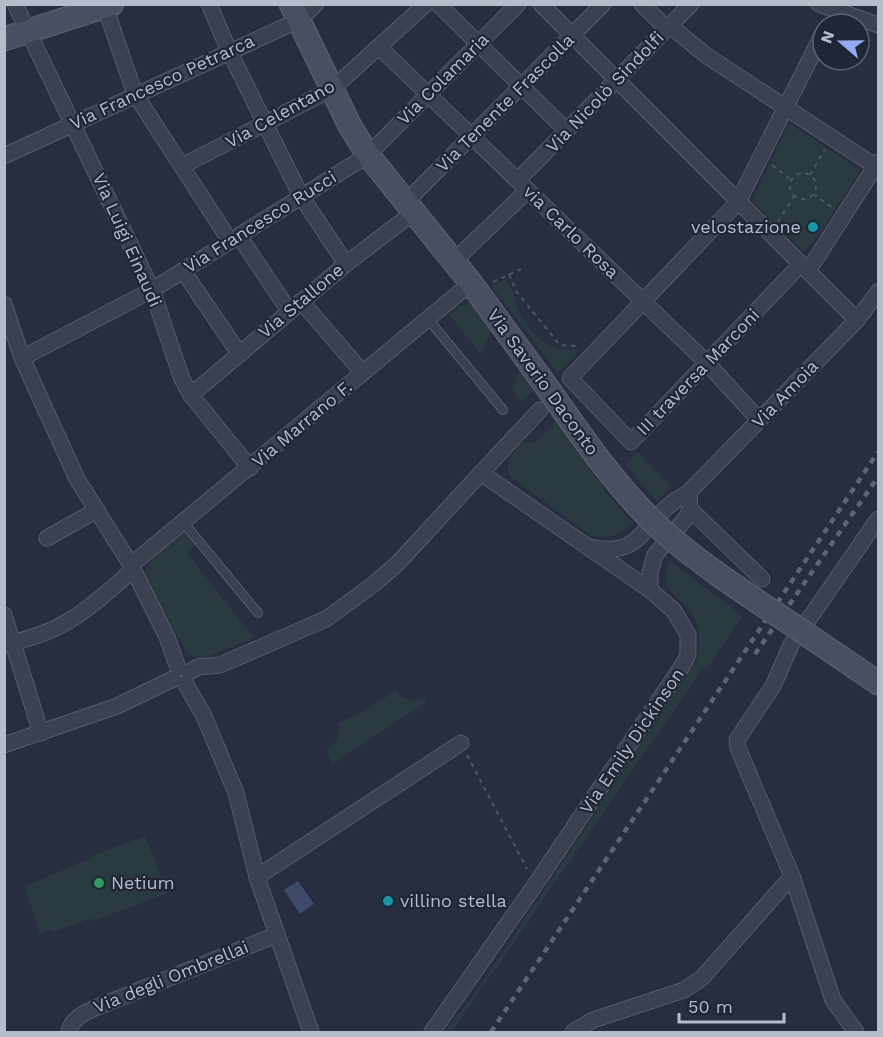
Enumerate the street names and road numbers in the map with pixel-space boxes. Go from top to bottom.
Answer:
street label: Via Nicolò Sindolfi [541,27,668,157]
street label: Via Colamaria [392,28,493,129]
street label: Via Tenente Frascolla [431,29,578,176]
street label: Via Francesco Petrarca [66,30,257,134]
street label: Via Celentano [221,75,338,152]
street label: Via Francesco Rucci [180,166,340,277]
street label: Via Luigi Einaudi [89,170,166,310]
street label: via Carlo Rosa [519,181,623,282]
street label: Via Stallone [254,259,348,342]
street label: Via Saverio Daconto [483,304,604,459]
street label: III traversa Marconi [632,304,763,439]
street label: Via Amoia [747,355,822,432]
street label: Via Marrano F. [247,376,356,472]
street label: Via Emily Dickinson [575,664,688,818]
street label: Via degli Ombrellai [90,936,251,1017]

